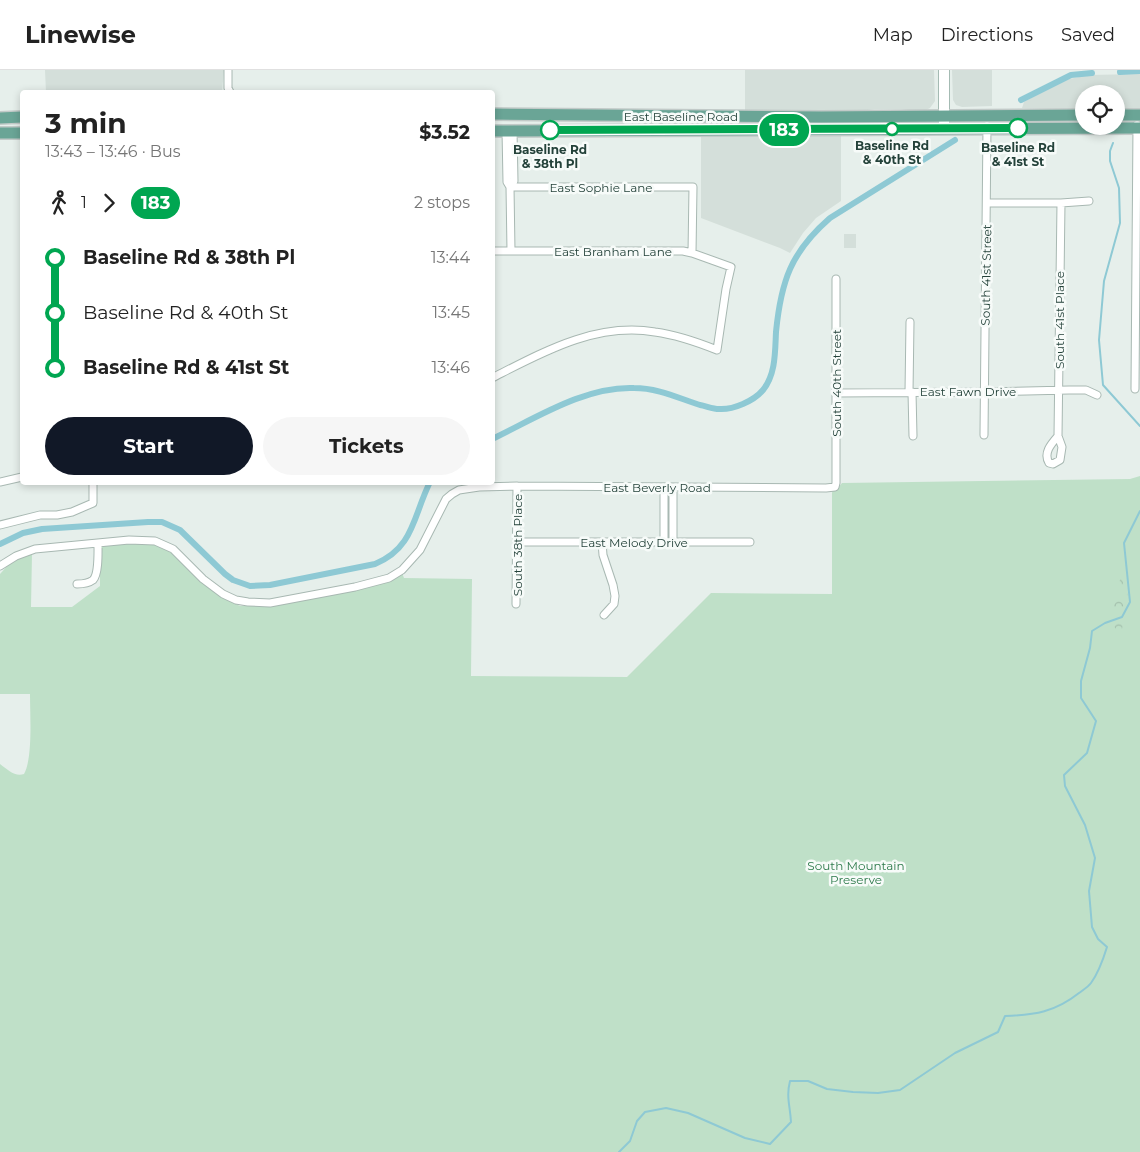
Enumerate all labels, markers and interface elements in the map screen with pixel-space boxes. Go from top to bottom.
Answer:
text: Linewise [25,20,136,49]
text: Map [873,24,913,46]
text: Directions [941,24,1033,46]
text: Saved [1061,24,1115,46]
map controls [1075,85,1125,135]
button: locate [1075,85,1125,135]
text: 3 min [45,106,127,140]
street label: East Baseline Road [624,109,738,124]
line badge: 183 [755,114,813,146]
marker: Baseline Rd & 41st St [1008,118,1028,138]
text: 183 [769,119,799,141]
marker: Baseline Rd & 38th Pl [540,120,560,140]
text: $3.52 [419,121,470,144]
marker: Baseline Rd & 40th St [885,122,899,136]
place label: Baseline Rd & 40th St [855,138,929,167]
place label: Baseline Rd & 41st St [981,140,1055,169]
text: 13:43 – 13:46 · Bus [45,142,181,161]
place label: Baseline Rd & 38th Pl [513,142,587,171]
street label: East Sophie Lane [549,180,653,195]
icon: walk [45,189,73,217]
icon: forward [95,189,123,217]
text: 183 [141,192,170,214]
text: 1 [81,193,87,212]
text: 2 stops [414,193,470,212]
street label: South 41st Street [978,224,994,326]
street label: East Branham Lane [554,244,672,259]
text: Baseline Rd & 38th Pl [83,246,295,269]
text: 13:44 [431,248,470,267]
street label: South 41st Place [1052,271,1067,369]
text: Baseline Rd & 40th St [83,301,288,324]
text: 13:45 [432,303,470,322]
street label: South 40th Street [829,329,844,437]
text: Baseline Rd & 41st St [83,356,289,379]
text: 13:46 [431,358,470,377]
street label: East Fawn Drive [920,384,1016,399]
button: Start [45,417,253,475]
button: Tickets [263,417,470,475]
street label: East Beverly Road [603,480,711,495]
street label: South 38th Place [510,494,525,596]
street label: East Melody Drive [580,535,688,550]
park label: South Mountain Preserve [807,858,905,887]

